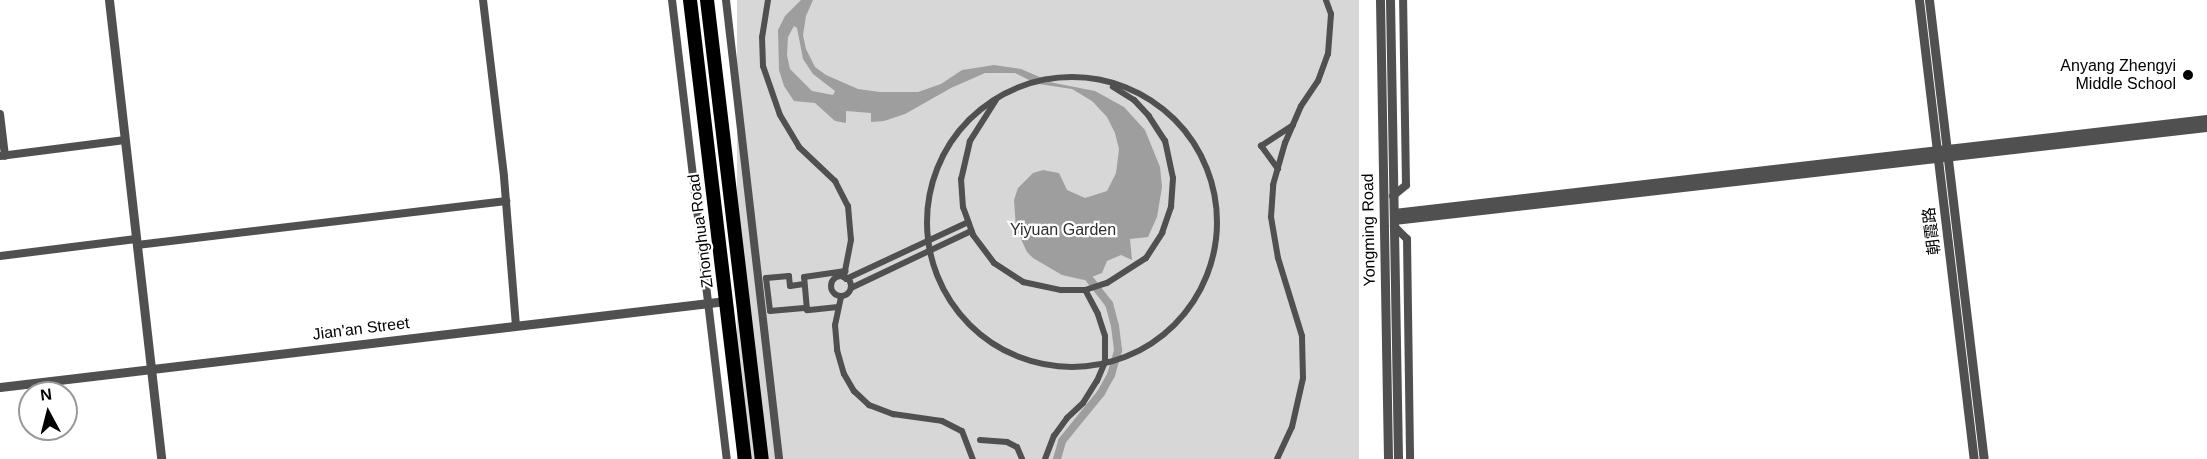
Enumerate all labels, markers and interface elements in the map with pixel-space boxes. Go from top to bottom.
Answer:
place label: Anyang Zhengyi Middle School [2060,56,2176,94]
marker: Anyang Zhengyi Middle School [2181,68,2195,82]
street label: Zhonghua Road [684,173,718,289]
street label: Yongming Road [1358,173,1380,287]
street label: 朝霞路 [1920,206,1944,256]
park label: Yiyuan Garden [1010,220,1116,240]
street label: Jian'an Street [312,314,410,344]
north arrow [18,381,78,441]
text: N [39,385,53,404]

